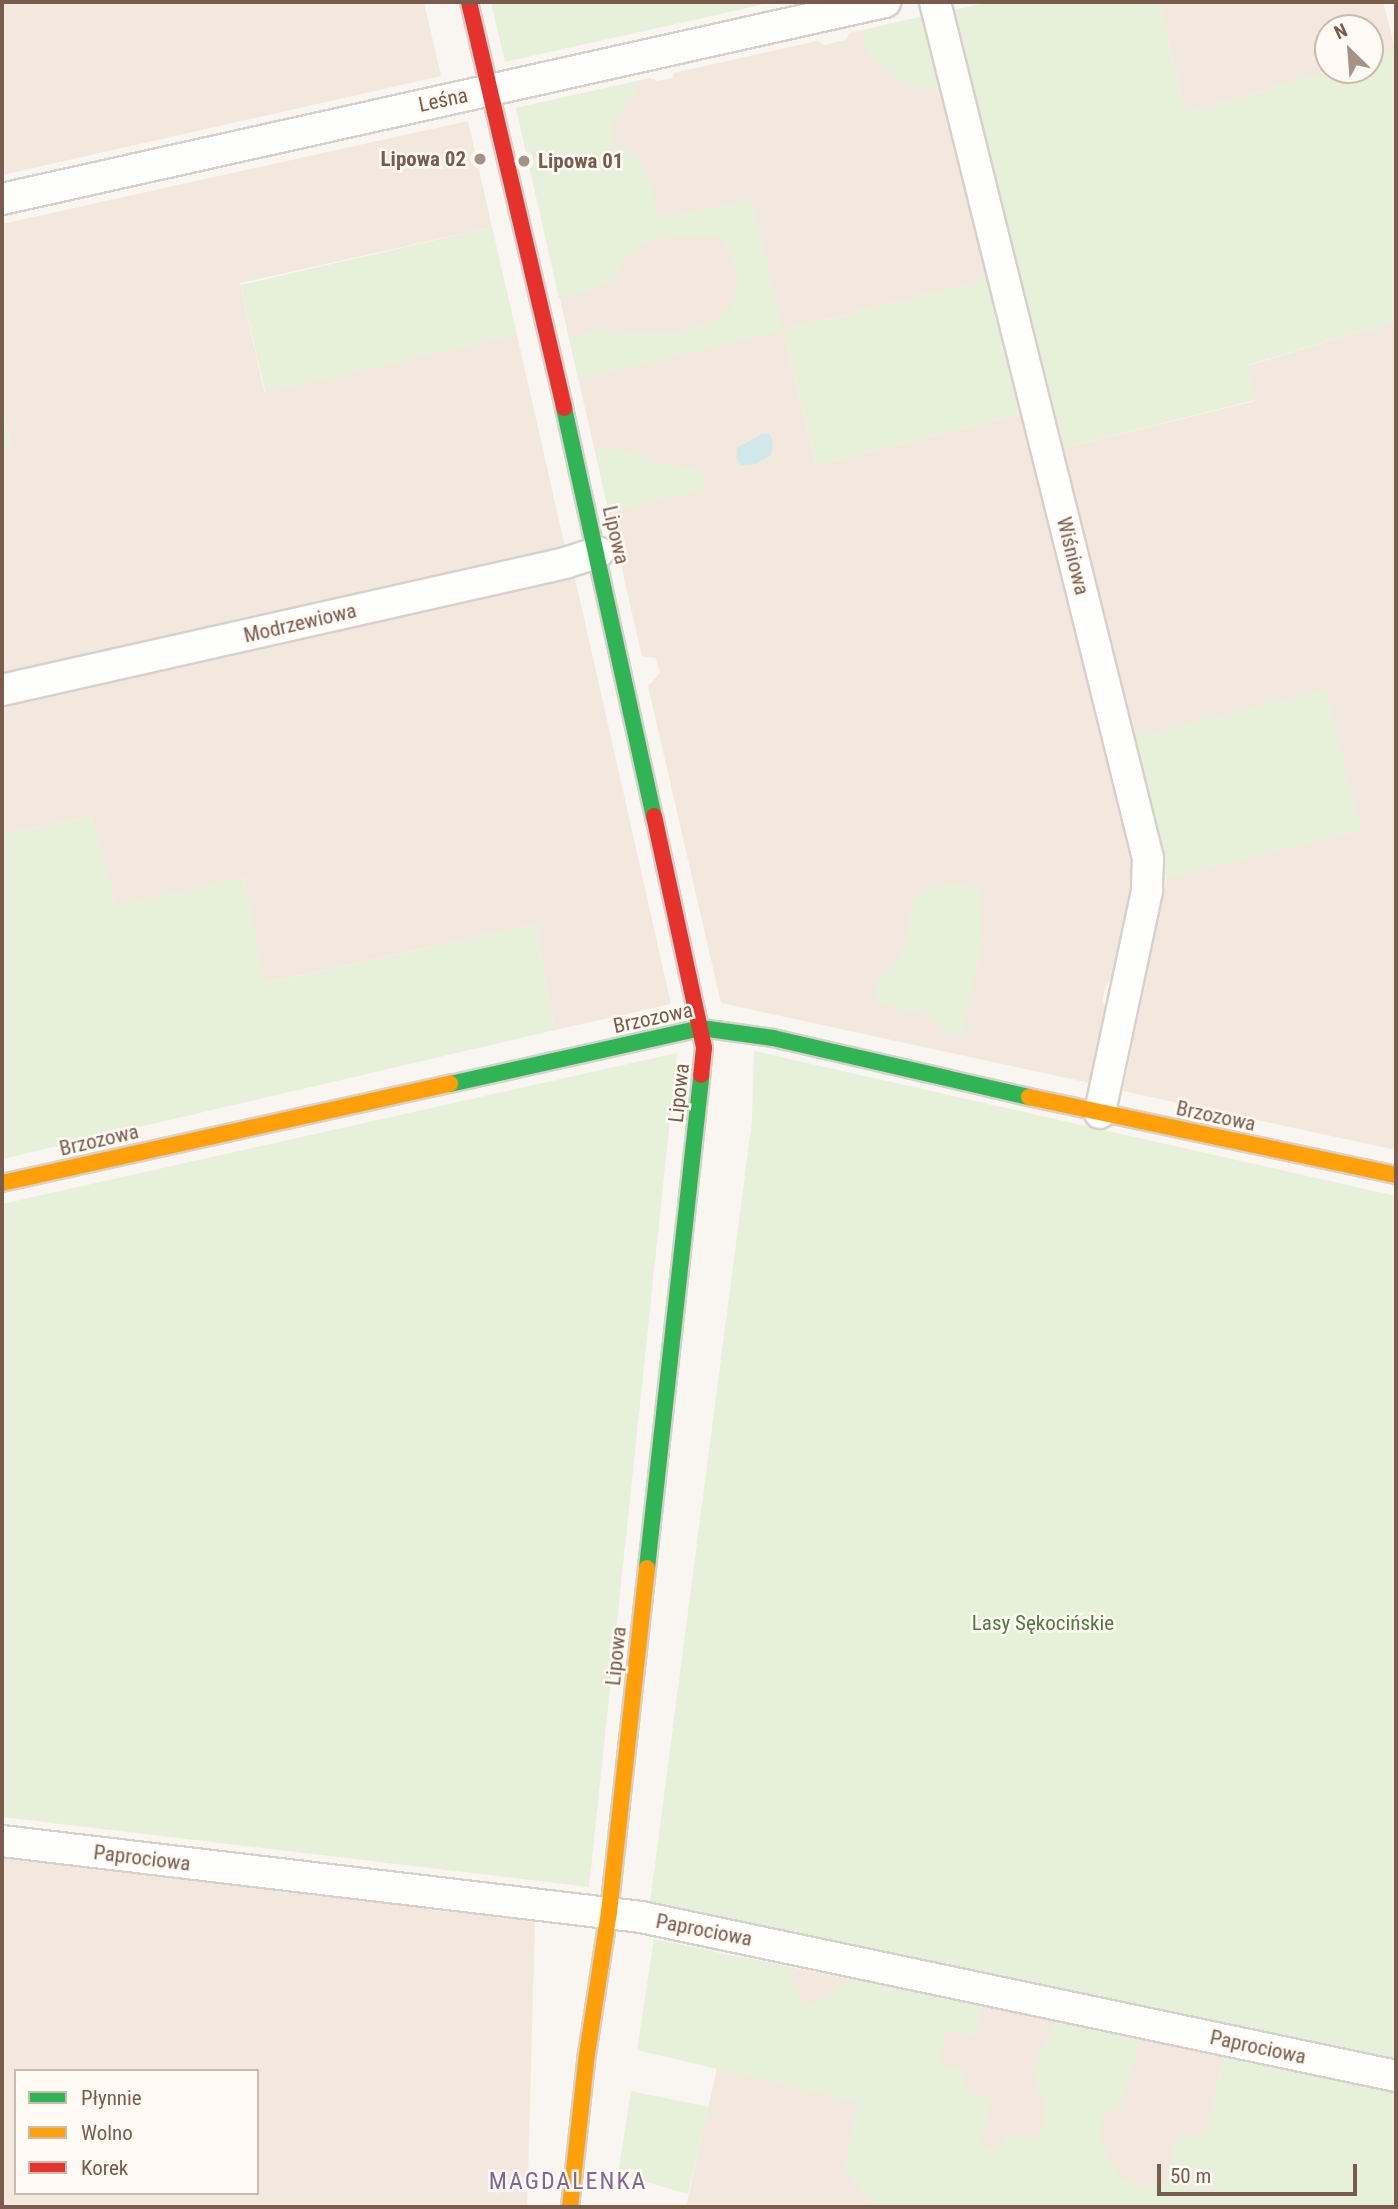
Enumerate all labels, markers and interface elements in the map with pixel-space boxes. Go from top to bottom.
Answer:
north arrow [1314,14,1384,84]
text: N [1331,18,1351,44]
street label: Leśna [416,83,470,117]
place label: Lipowa 02 [381,146,466,172]
place label: Lipowa 01 [538,148,623,174]
marker: Lipowa 02 [472,151,488,167]
marker: Lipowa 01 [516,153,532,169]
street label: Lipowa [597,503,635,567]
street label: Wiśniowa [1051,514,1095,598]
street label: Modrzewiowa [241,598,359,648]
street label: Brzozowa [611,997,695,1039]
street label: Lipowa [663,1062,695,1124]
street label: Brzozowa [1174,1095,1258,1137]
street label: Brzozowa [57,1119,141,1161]
park label: Lasy Sękocińskie [972,1610,1114,1636]
street label: Lipowa [600,1625,632,1687]
street label: Paprociowa [92,1840,192,1876]
street label: Paprociowa [654,1908,754,1952]
street label: Paprociowa [1208,2025,1308,2069]
legend [14,2069,259,2195]
text: Płynnie [81,2086,142,2110]
text: Wolno [81,2121,133,2145]
scale bar [1160,2150,1360,2194]
text: Korek [81,2156,128,2180]
text: 50 m [1170,2164,1211,2188]
district label: MAGDALENKA [490,2168,646,2196]

